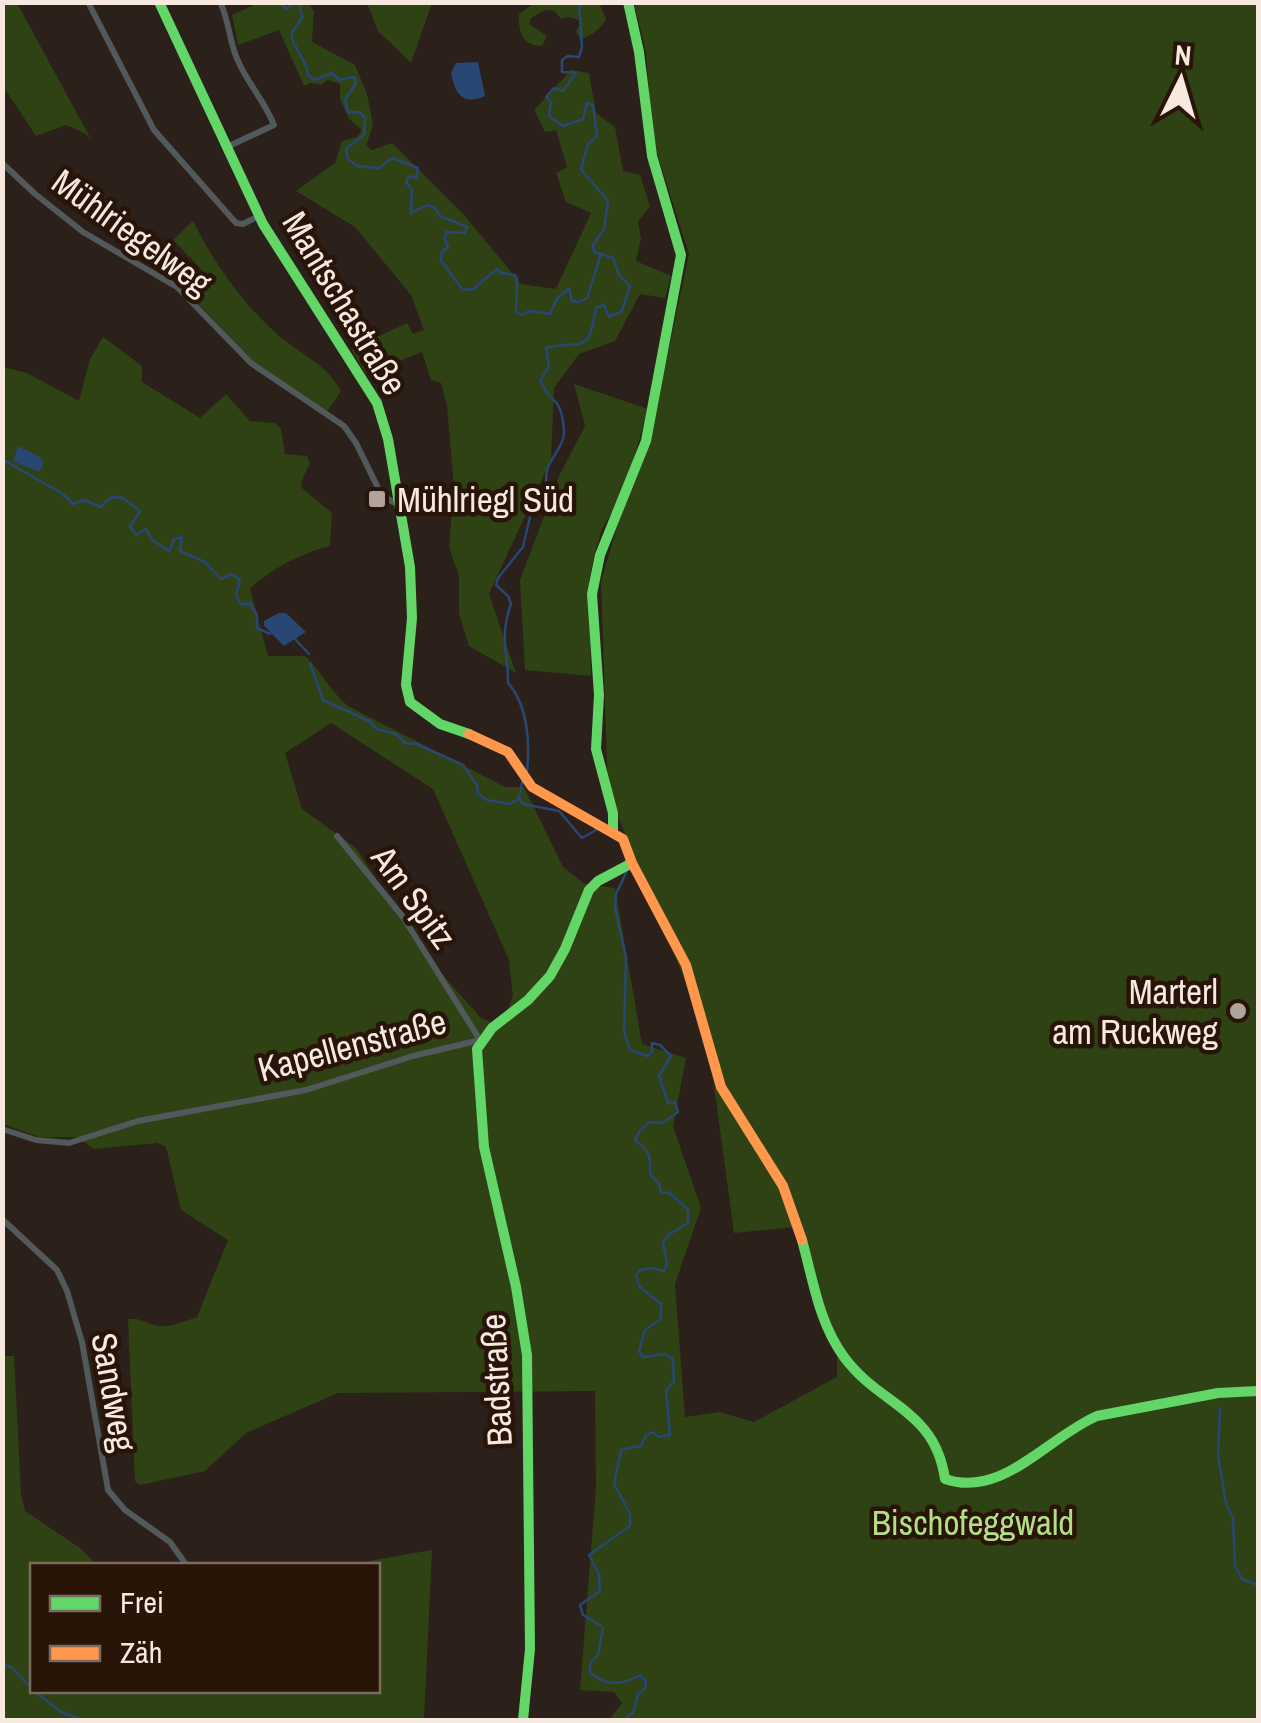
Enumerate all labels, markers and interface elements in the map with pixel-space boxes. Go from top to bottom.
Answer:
north arrow [1131,30,1231,130]
text: N [1173,35,1193,75]
street label: Mühlriegelweg [43,158,221,306]
street label: Mantschastraße [272,203,418,403]
place label: Mühlriegl Süd [397,476,574,523]
marker: Mühlriegl Süd [366,488,388,510]
street label: Am Spitz [360,835,467,958]
place label: Marterl am Ruckweg [1052,968,1218,1055]
street label: Kapellenstraße [253,997,451,1093]
marker: Marterl am Ruckweg [1227,1000,1249,1022]
street label: Badstraße [469,1313,523,1447]
street label: Sandweg [80,1329,148,1455]
park label: Bischofeggwald [872,1499,1074,1546]
legend [30,1563,380,1693]
text: Frei [120,1582,164,1622]
text: Zäh [120,1632,162,1672]

